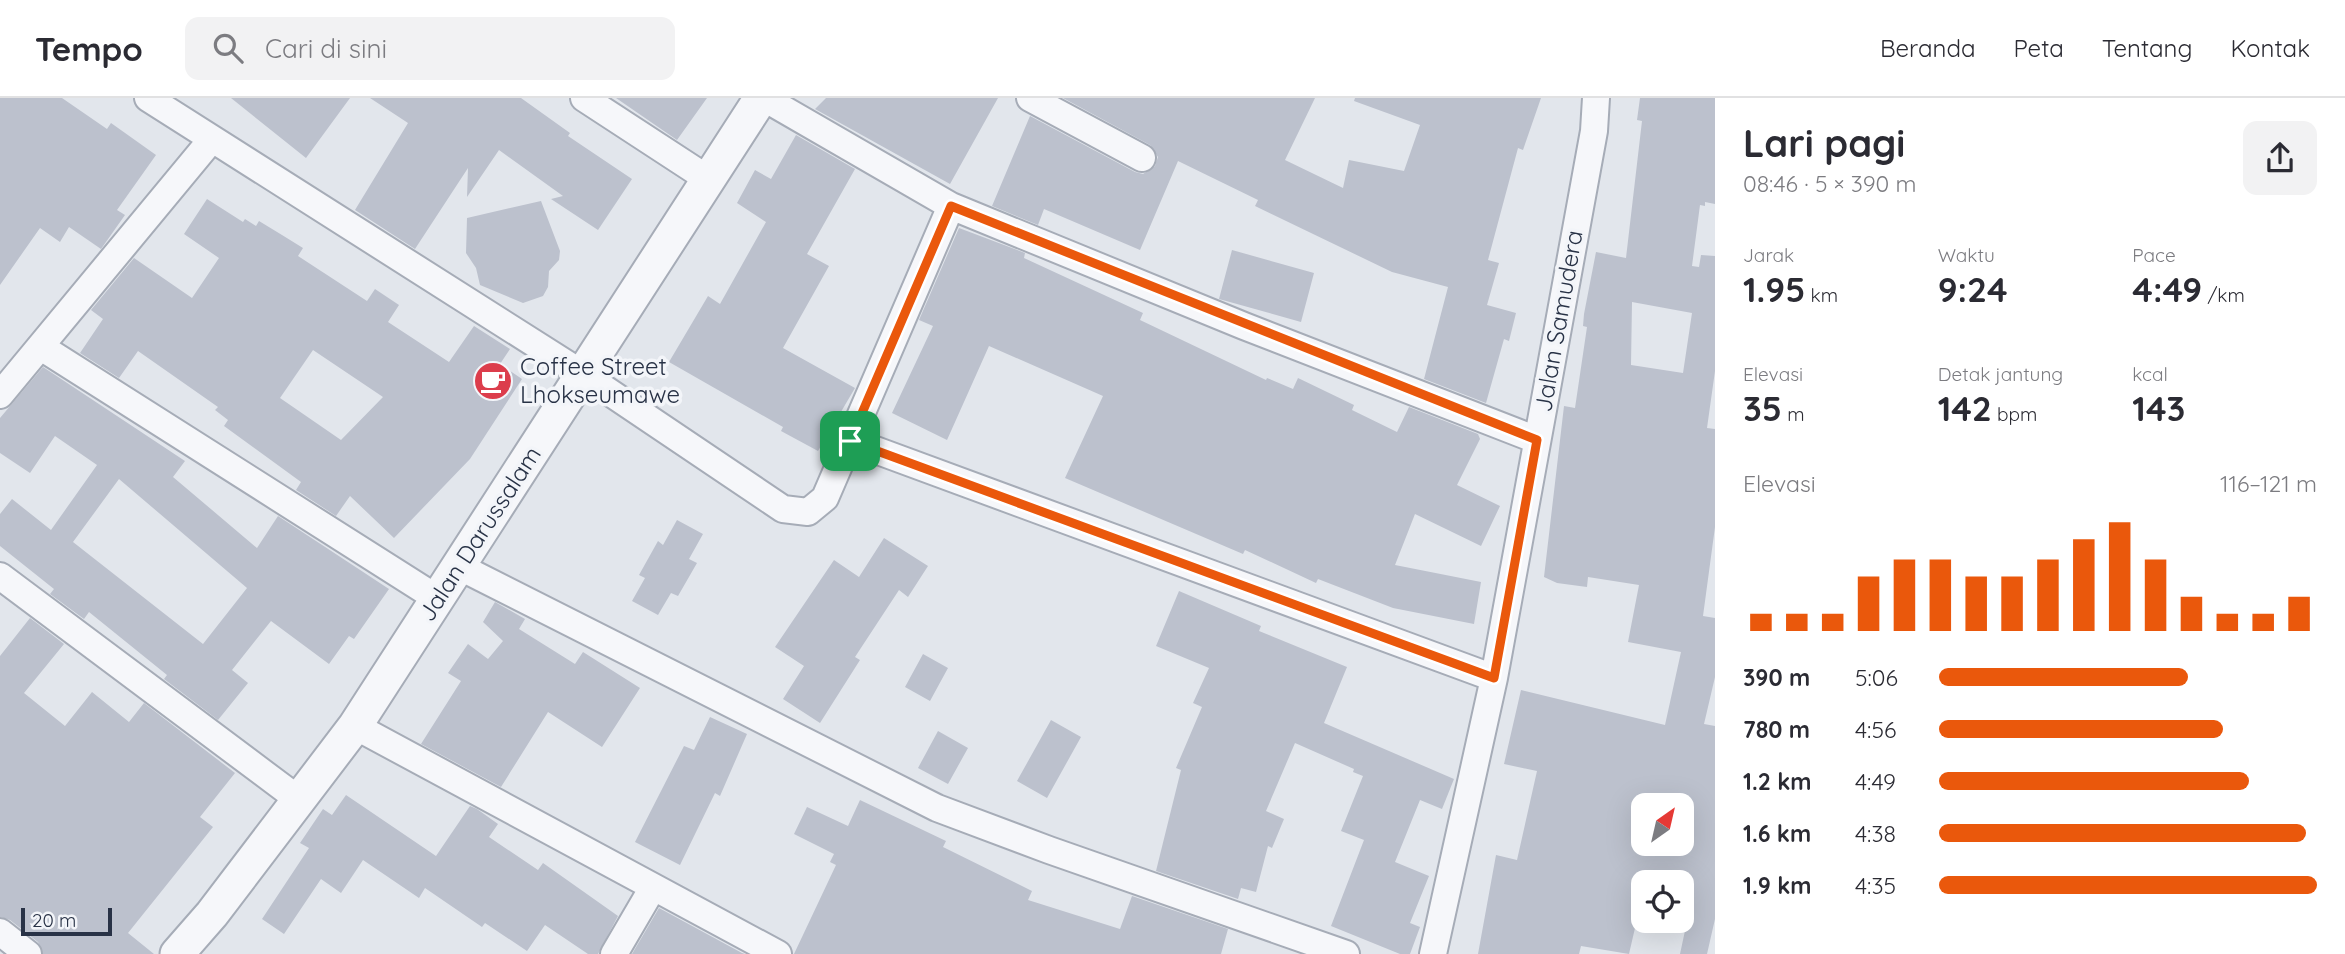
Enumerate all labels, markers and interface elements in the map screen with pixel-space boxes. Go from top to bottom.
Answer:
search box [185,17,675,80]
text: Tempo [35,28,143,69]
icon: search [209,29,247,67]
text: Cari di sini [265,32,387,65]
text: Beranda [1880,33,1976,63]
text: Peta [2014,33,2064,63]
text: Tentang [2102,33,2192,63]
text: Kontak [2230,33,2310,63]
text: Lari pagi [1743,119,1905,167]
button: share [2243,121,2317,195]
text: 08:46 · 5 × 390 m [1743,169,1917,198]
street label: Jalan Samudera [1527,228,1589,414]
text: Jarak [1743,243,1794,267]
text: Waktu [1938,243,1995,267]
text: Pace [2132,243,2176,267]
text: 1.95 [1743,267,1805,311]
text: 9:24 [1938,267,2008,311]
text: 4:49 [2132,267,2202,311]
text: km [1805,283,1838,307]
text: /km [2202,283,2245,307]
place label: Coffee Street Lhokseumawe [520,351,680,409]
cafe icon: Coffee Street Lhokseumawe [472,360,514,402]
text: Elevasi [1743,362,1803,386]
text: Detak jantung [1938,362,2063,386]
text: kcal [2132,362,2168,386]
text: 35 [1743,386,1782,430]
text: 142 [1938,386,1992,430]
text: 143 [2132,386,2185,430]
text: m [1782,402,1804,426]
text: bpm [1992,402,2037,426]
pin [820,411,880,471]
icon: arrive [831,422,869,460]
street label: Jalan Darussalam [411,440,547,627]
text: Elevasi [1743,469,1816,498]
text: 116–121 m [2220,469,2317,498]
text: 390 m [1743,663,1810,692]
text: 5:06 [1855,663,1898,692]
text: 780 m [1743,715,1810,744]
text: 4:56 [1855,715,1896,744]
text: 1.2 km [1743,767,1812,796]
text: 4:49 [1855,767,1896,796]
north arrow [1631,793,1694,856]
map controls [1631,793,1694,933]
text: 1.6 km [1743,819,1811,848]
text: 4:38 [1855,819,1896,848]
button: locate [1631,870,1694,933]
text: 1.9 km [1743,871,1811,900]
text: 4:35 [1855,871,1896,900]
scale bar [21,905,112,937]
text: 20 m [32,908,76,932]

